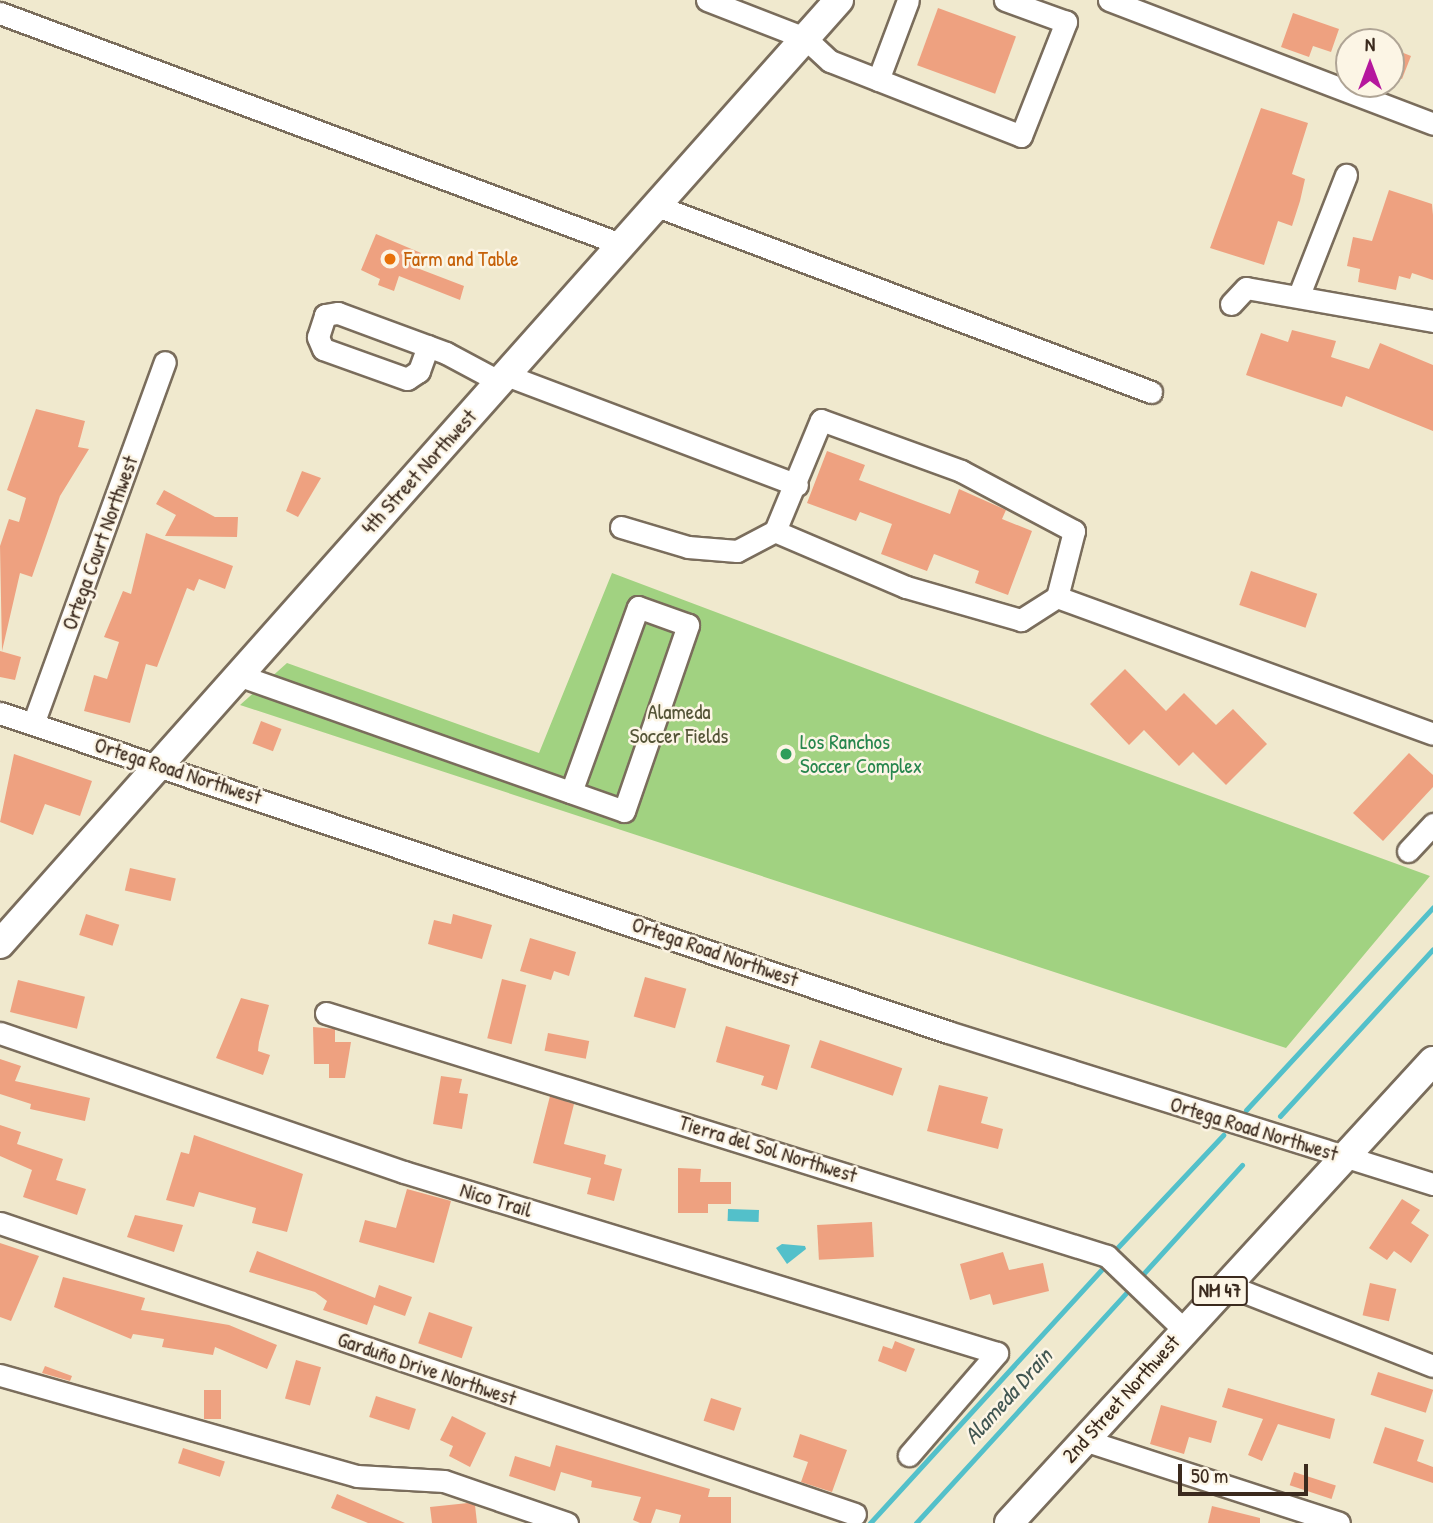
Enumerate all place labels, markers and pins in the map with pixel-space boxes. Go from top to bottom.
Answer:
place label: Farm and Table [404,246,519,272]
marker: Farm and Table [382,251,398,267]
place label: Los Ranchos Soccer Complex [800,729,922,779]
marker: Los Ranchos Soccer Complex [778,746,794,762]

